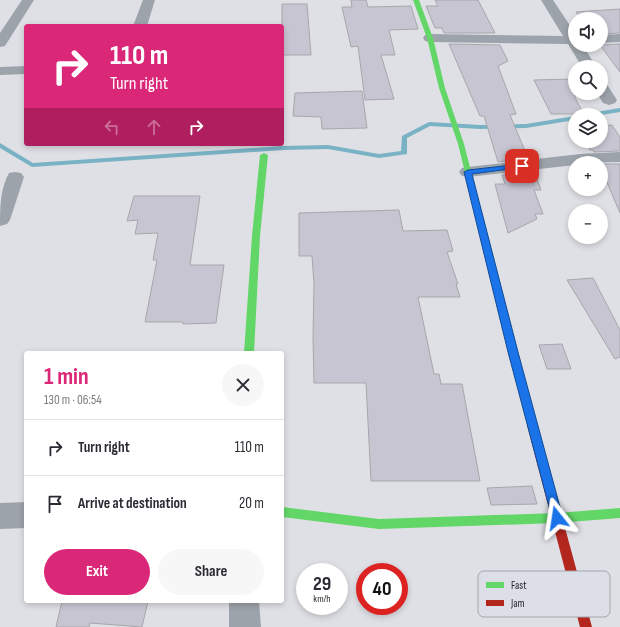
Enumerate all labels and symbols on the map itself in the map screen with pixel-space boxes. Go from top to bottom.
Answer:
pin [505,149,539,183]
position arrow [536,497,578,539]
speed limit sign: 40 [356,563,408,615]
legend [478,571,610,617]
text: Fast [511,579,527,592]
text: Jam [510,597,525,610]

